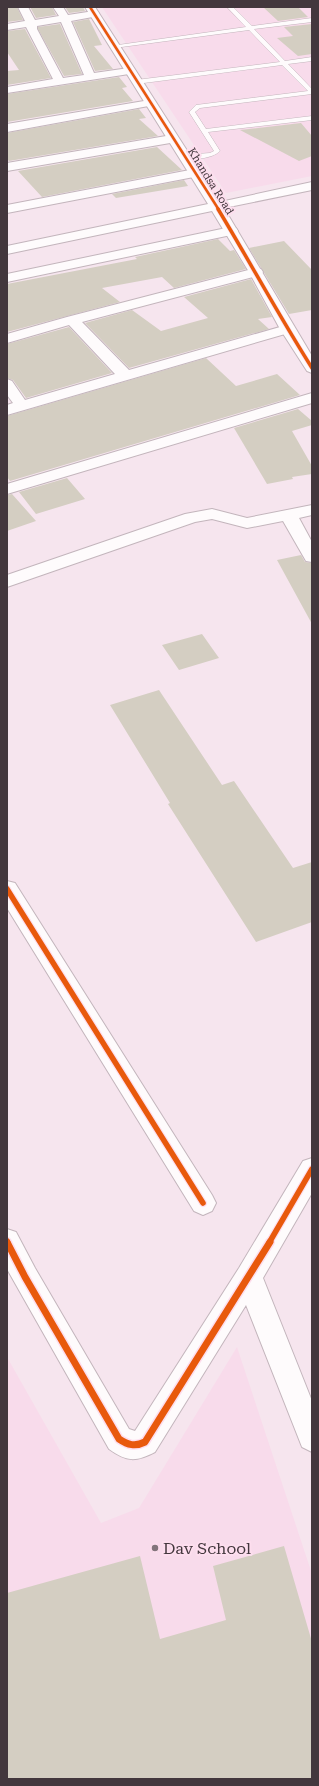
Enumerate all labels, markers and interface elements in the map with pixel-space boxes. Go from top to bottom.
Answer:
street label: Khandsa Road [185,146,236,217]
place label: Dav School [163,1539,251,1558]
marker: Dav School [150,1543,160,1553]

